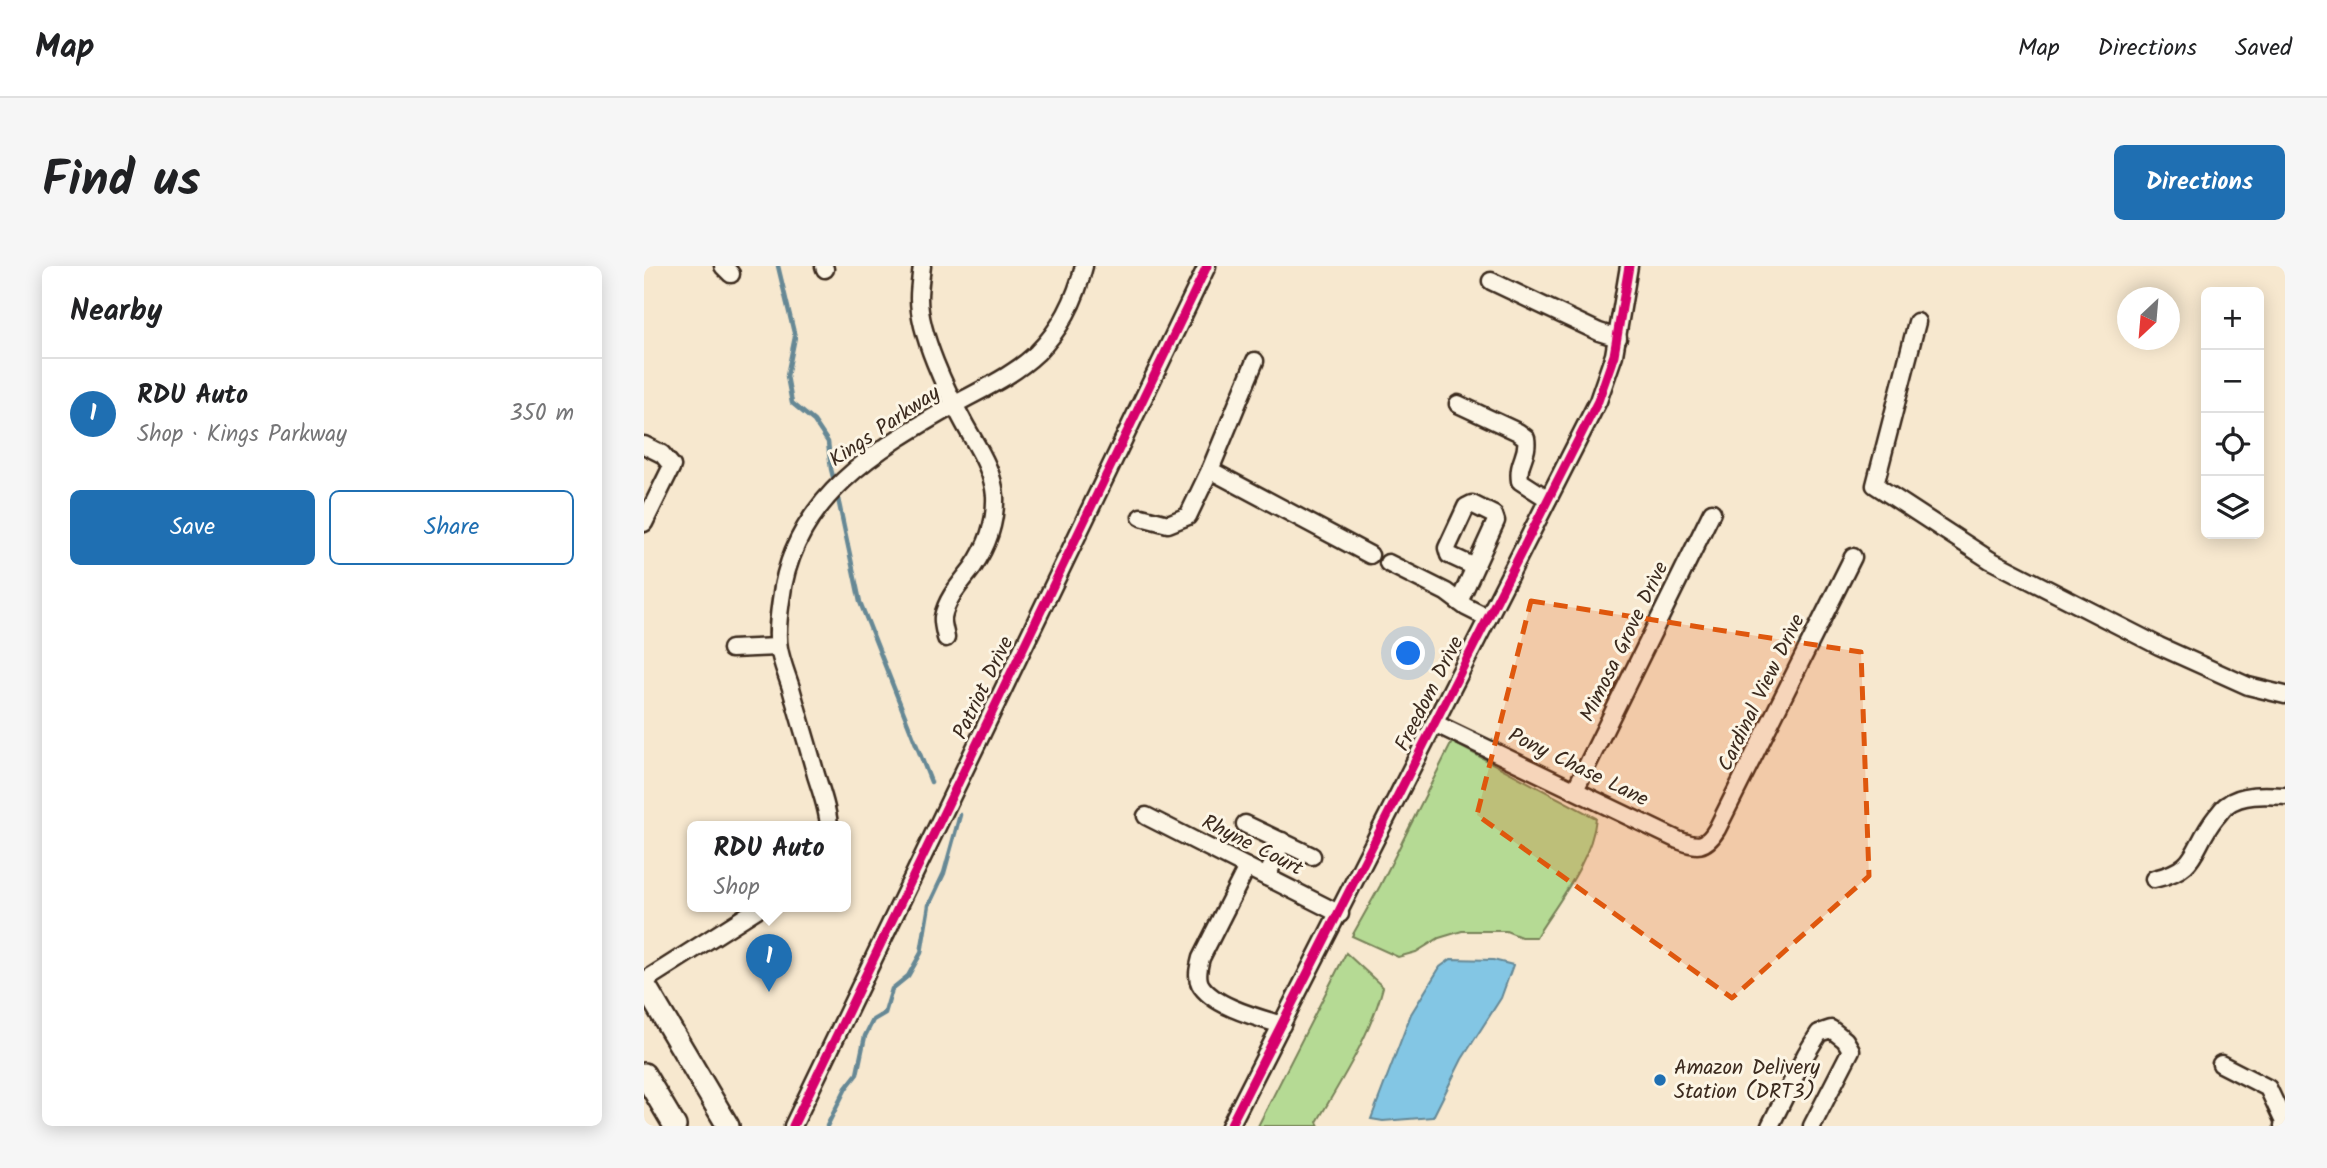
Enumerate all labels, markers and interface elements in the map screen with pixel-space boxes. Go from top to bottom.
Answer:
text: Map [35,22,95,75]
text: Map [2018,29,2060,68]
text: Directions [2098,29,2197,68]
text: Saved [2235,29,2292,68]
text: Find us [42,143,200,221]
button: Directions [2114,145,2285,220]
north arrow [2117,287,2180,350]
map controls [2201,287,2264,539]
button: + [2201,287,2264,350]
text: Nearby [70,288,162,336]
button: − [2201,350,2264,413]
text: RDU Auto [137,375,248,417]
street label: Kings Parkway [823,377,947,476]
text: 1 [90,396,96,432]
text: 350 m [509,396,574,432]
button: locate [2201,413,2264,476]
text: Shop · Kings Parkway [137,417,347,453]
button: layers [2201,476,2264,539]
button: Save [70,490,315,565]
button: Share [329,490,574,565]
street label: Mimosa Grove Drive [1572,556,1678,728]
street label: Cardinal View Drive [1710,608,1815,777]
street label: Patriot Drive [945,630,1023,745]
street label: Freedom Drive [1387,630,1473,758]
your location [1391,636,1425,670]
street label: Pony Chase Lane [1502,720,1654,817]
street label: Rhyne Court [1196,806,1309,886]
popup [687,821,851,912]
text: RDU Auto [713,828,825,870]
text: Shop [713,870,759,906]
pin: 1 [746,934,792,992]
place label: Amazon Delivery Station (DRT3) [1674,1052,1820,1109]
marker: Amazon Delivery Station (DRT3) [1652,1072,1668,1088]

